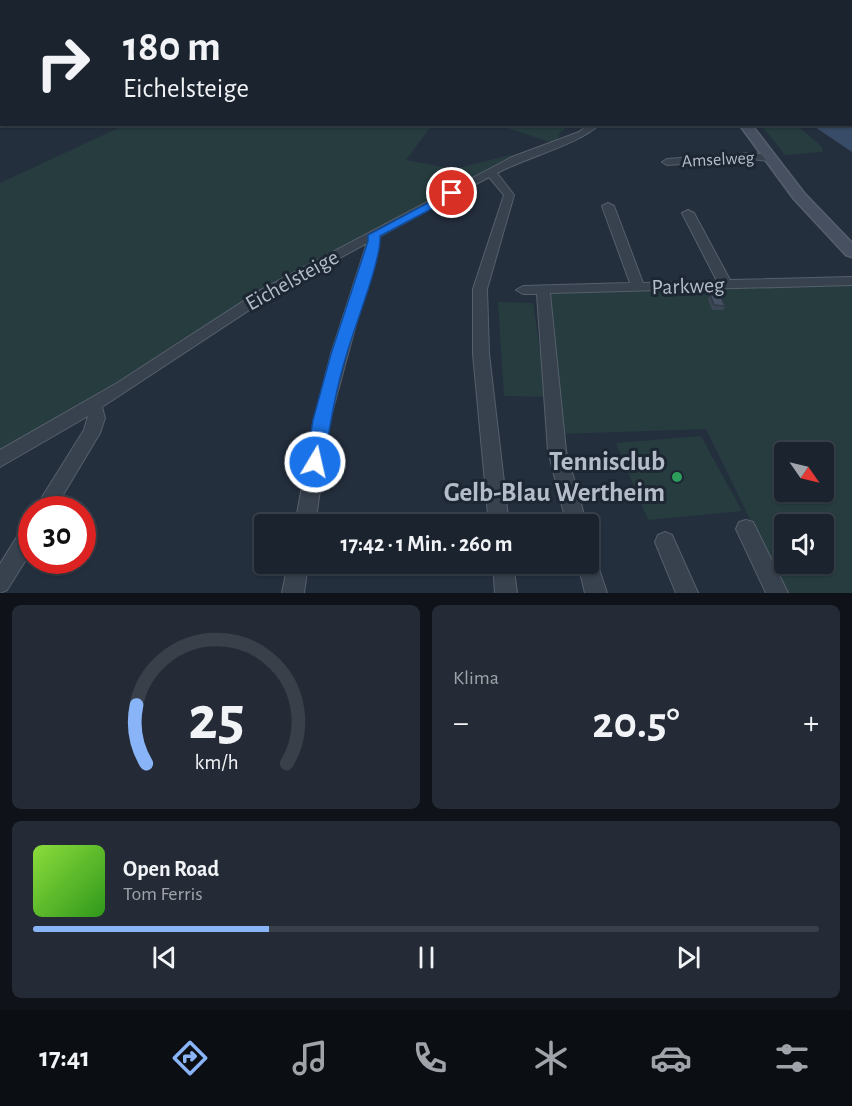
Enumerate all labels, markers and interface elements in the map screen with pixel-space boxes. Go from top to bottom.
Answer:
icon: right [24,24,102,102]
text: 180 m [123,26,221,68]
text: Eichelsteige [123,75,249,102]
street label: Amselweg [681,149,755,171]
pin [426,167,477,218]
icon: arrive [435,176,468,209]
street label: Eichelsteige [242,246,342,314]
street label: Parkweg [651,274,725,298]
position arrow [283,430,347,494]
north arrow [774,442,834,502]
map controls [774,442,834,574]
place label: Tennisclub Gelb-Blau Wertheim [444,448,665,506]
marker: Tennisclub Gelb-Blau Wertheim [670,470,684,484]
speed limit sign: 30 [18,496,96,574]
button: sound [774,514,834,574]
text: 17:42 · 1 Min. · 260 m [341,533,512,555]
text: Klima [453,668,499,688]
text: 25 [188,688,244,750]
text: 20.5° [592,701,680,746]
text: − [453,707,469,740]
text: + [803,707,819,740]
text: km/h [194,752,238,773]
text: Open Road [123,858,219,880]
text: Tom Ferris [123,884,203,904]
icon: previous [148,941,181,974]
icon: pause [410,941,443,974]
icon: next [672,941,705,974]
icon: directions [169,1037,211,1079]
icon: music [289,1037,331,1079]
icon: phone [409,1037,451,1079]
icon: climate [530,1037,572,1079]
icon: car [650,1037,692,1079]
icon: filters [771,1037,813,1079]
text: 17:41 [39,1044,90,1071]

